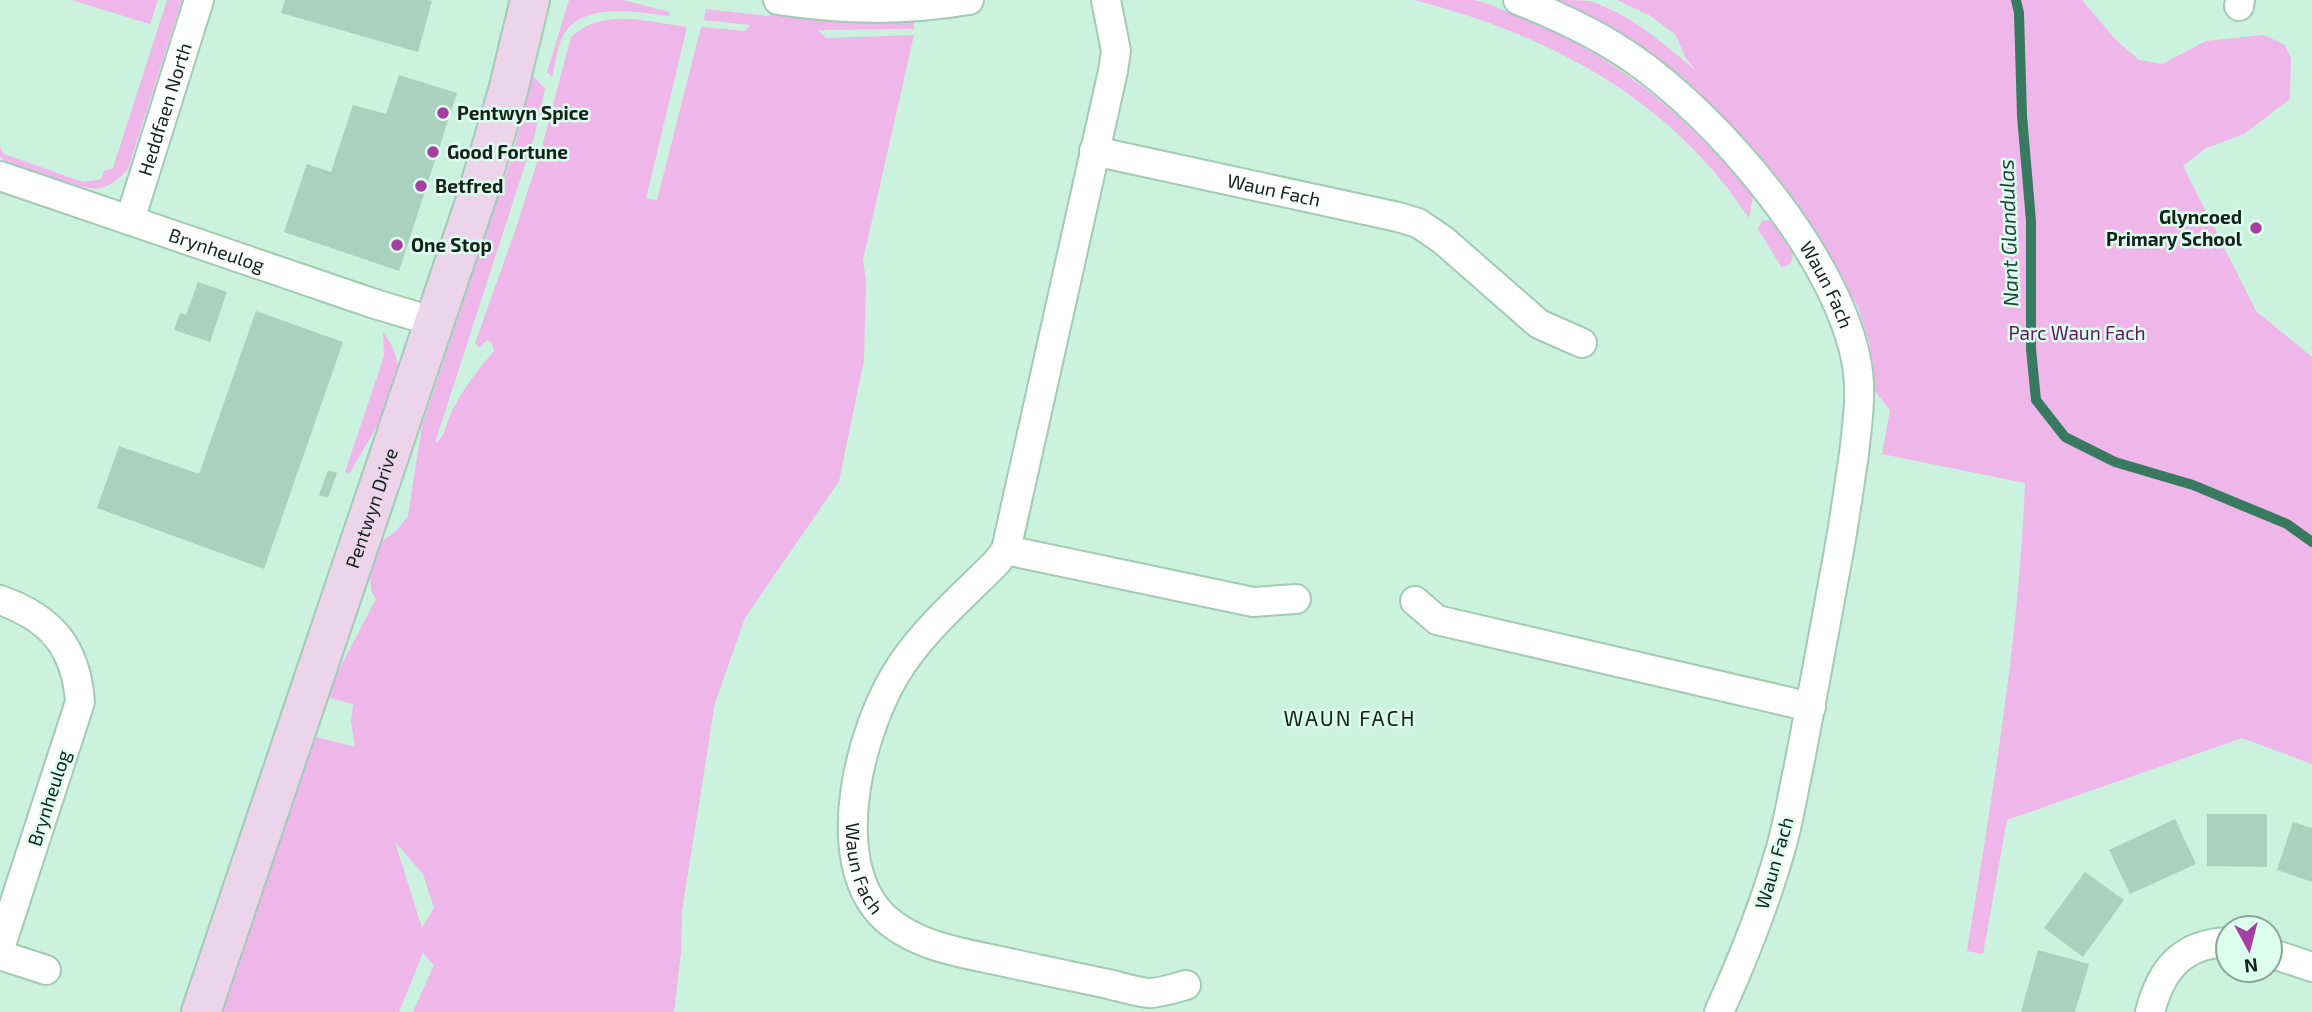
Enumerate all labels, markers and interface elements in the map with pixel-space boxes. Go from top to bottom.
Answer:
street label: Heddfaen North [133,40,196,178]
place label: Pentwyn Spice [457,101,589,125]
marker: Pentwyn Spice [435,105,451,121]
place label: Good Fortune [447,140,568,163]
marker: Good Fortune [425,144,441,160]
water label: Nant Glandulas [1992,159,2023,307]
street label: Waun Fach [1225,168,1323,211]
place label: Betfred [435,174,503,197]
marker: Betfred [413,178,429,194]
place label: Glyncoed Primary School [2106,205,2243,251]
marker: Glyncoed Primary School [2248,220,2264,236]
street label: Brynheulog [166,223,268,277]
place label: One Stop [411,233,492,256]
street label: Waun Fach [1795,236,1858,331]
marker: One Stop [389,237,405,253]
park label: Parc Waun Fach [2008,321,2146,344]
street label: Pentwyn Drive [340,445,402,571]
district label: WAUN FACH [1283,705,1417,730]
street label: Brynheulog [22,747,75,849]
street label: Waun Fach [1749,814,1798,912]
street label: Waun Fach [842,822,888,918]
north arrow [2214,914,2284,984]
text: N [2243,954,2259,979]

